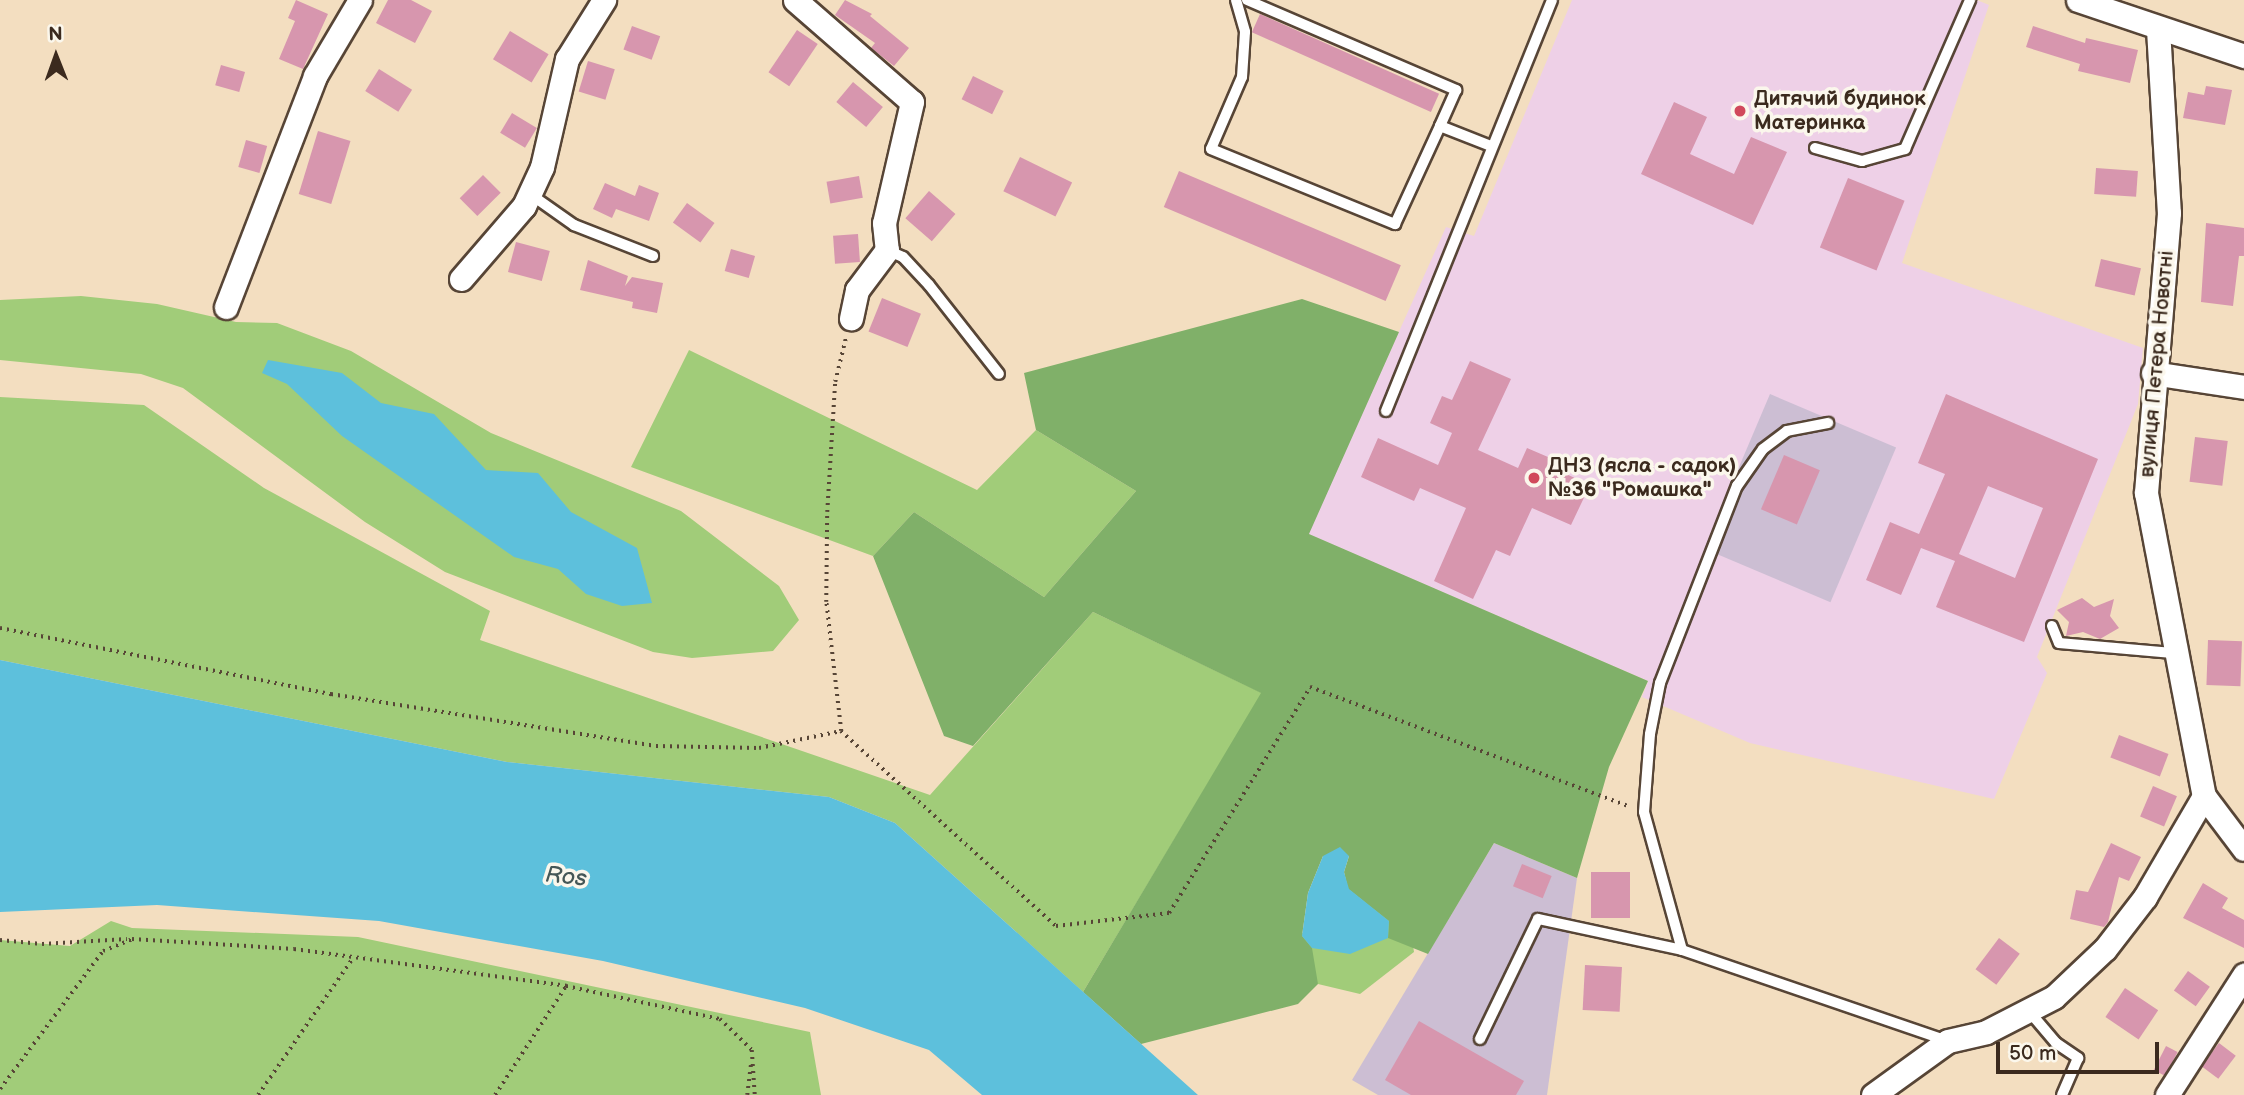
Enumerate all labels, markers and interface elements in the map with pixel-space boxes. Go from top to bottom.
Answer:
north arrow [21,21,91,91]
text: N [48,23,63,46]
place label: Дитячий будинок Материнка [1754,86,1926,136]
marker: Дитячий будинок Материнка [1732,103,1748,119]
street label: вулиця Петера Новотні [2135,249,2179,479]
place label: ДНЗ (ясла - садок) №36 "Ромашка" [1548,453,1736,503]
marker: ДНЗ (ясла - садок) №36 "Ромашка" [1526,470,1542,486]
water label: Ros [544,861,588,893]
scale bar [1999,1028,2162,1072]
text: 50 m [2009,1041,2056,1066]

